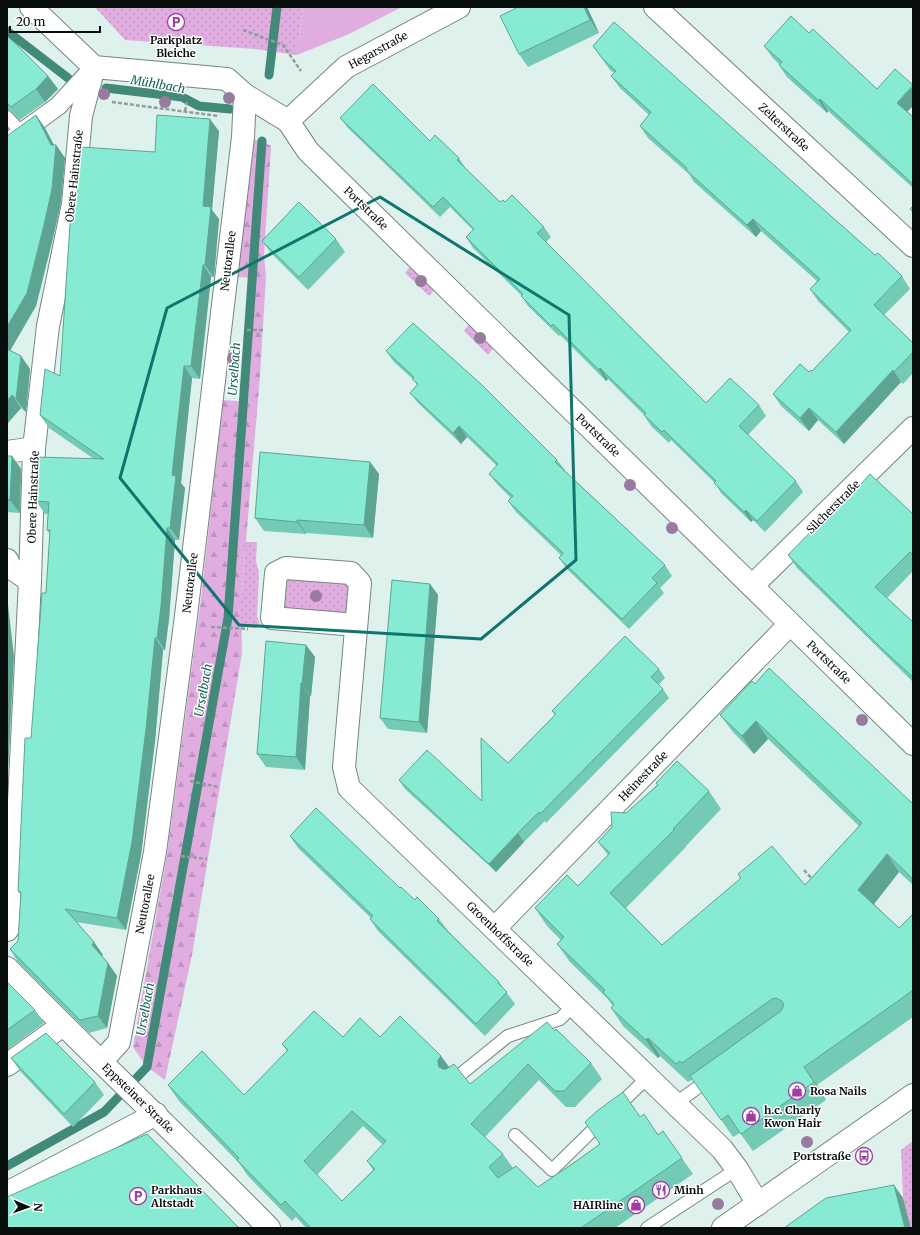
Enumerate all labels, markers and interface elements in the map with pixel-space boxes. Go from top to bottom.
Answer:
scale bar [10,8,100,34]
parking icon: Parkplatz Bleiche [166,12,186,32]
text: 20 m [16,14,45,29]
street label: Hegarstraße [346,28,410,72]
place label: Parkplatz Bleiche [150,33,202,60]
water label: Mühlbach [129,72,186,96]
street label: Zelterstraße [756,100,812,154]
street label: Obere Hainstraße [62,129,86,223]
street label: Portstraße [341,183,391,233]
street label: Neutorallee [217,230,239,292]
water label: Urselbach [225,342,243,396]
street label: Portstraße [573,410,623,460]
street label: Obere Hainstraße [24,450,42,544]
street label: Silcherstraße [803,477,863,537]
street label: Neutorallee [179,552,201,614]
street label: Portstraße [804,637,854,687]
water label: Urselbach [191,662,215,718]
street label: Heinestraße [616,748,671,804]
street label: Neutorallee [132,873,158,935]
street label: Groenhoffstraße [464,899,537,970]
water label: Urselbach [133,981,157,1037]
street label: Eppsteiner Straße [99,1060,177,1136]
shop icon: Rosa Nails [787,1081,807,1101]
place label: Rosa Nails [810,1084,867,1098]
place label: h.c. Charly Kwon Hair [764,1103,822,1130]
shop icon: h.c. Charly Kwon Hair [741,1106,761,1126]
bus stop icon: Portstraße [854,1146,874,1166]
place label: Portstraße [793,1149,851,1163]
restaurant icon: Minh [651,1180,671,1200]
place label: Parkhaus Altstadt [150,1183,203,1210]
place label: Minh [674,1183,704,1197]
parking icon: Parkhaus Altstadt [128,1186,148,1206]
north arrow [8,1187,48,1227]
shop icon: HAIRline [626,1195,646,1215]
place label: HAIRline [573,1198,623,1212]
text: N [31,1203,45,1212]

